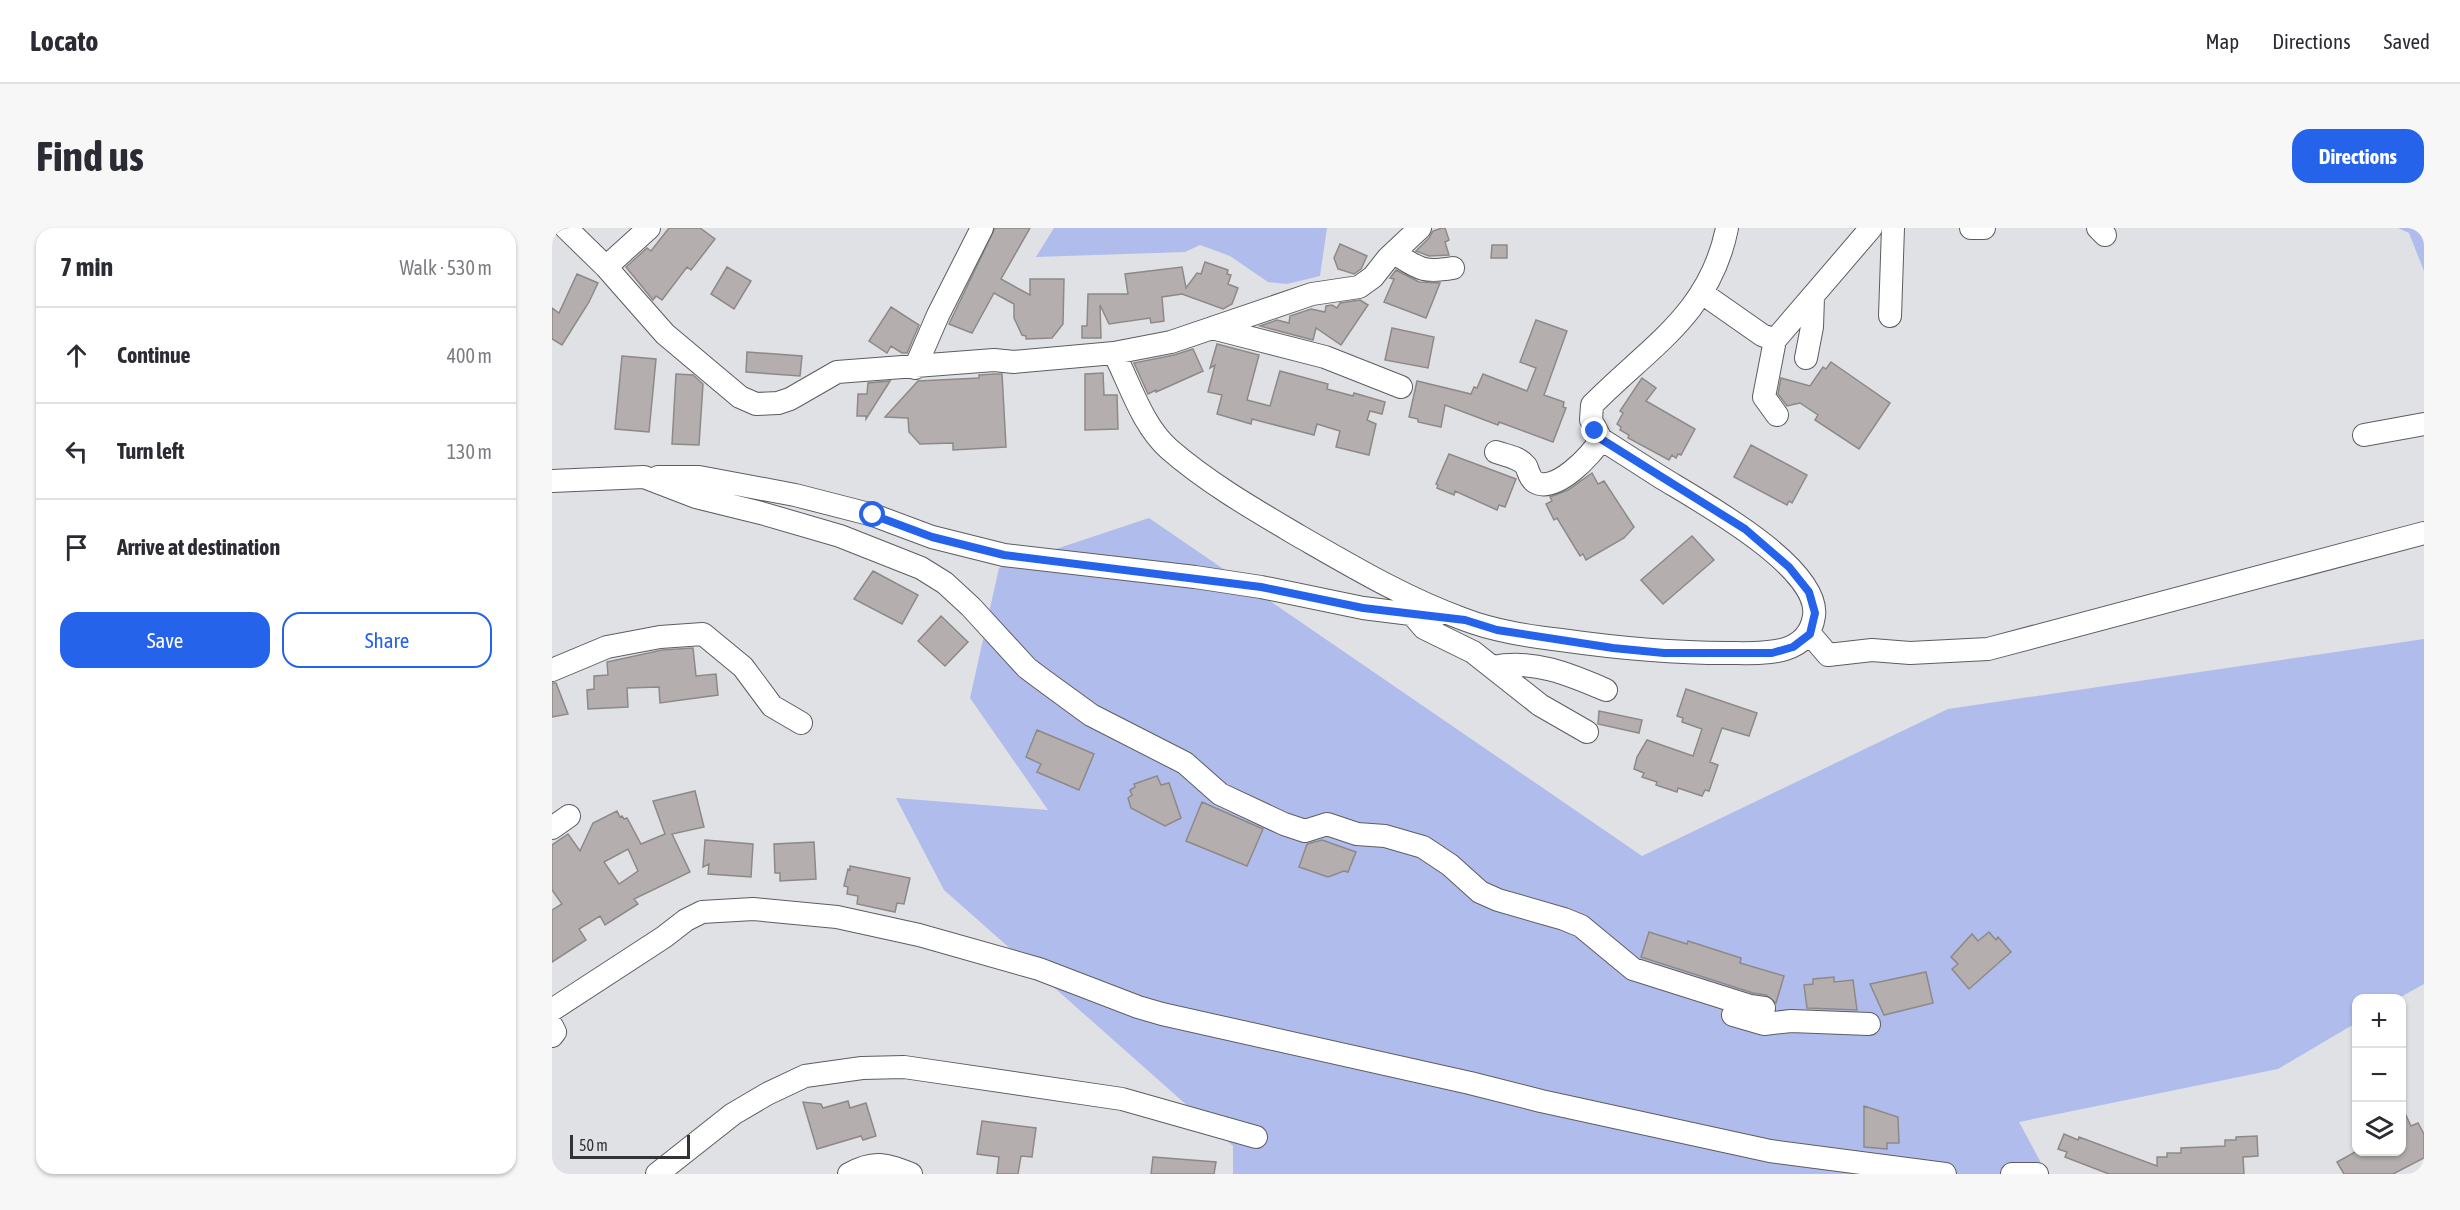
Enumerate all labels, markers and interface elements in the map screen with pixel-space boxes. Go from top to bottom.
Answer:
text: Locato [30,25,98,57]
text: Map [2205,29,2239,53]
text: Directions [2272,29,2351,53]
text: Saved [2384,29,2430,53]
button: Directions [2292,129,2424,183]
text: Find us [36,132,144,180]
text: 7 min [60,252,113,282]
text: Walk · 530 m [400,256,492,279]
icon: ahead [60,339,93,372]
text: Continue [117,342,191,368]
text: 400 m [447,344,492,367]
route end [1581,417,1607,443]
icon: left [60,435,93,468]
text: Turn left [117,438,184,464]
text: 130 m [447,440,492,463]
route start [859,501,885,527]
icon: arrive [60,531,93,564]
text: Arrive at destination [117,534,280,560]
button: Save [60,612,270,668]
button: Share [282,612,492,668]
map controls [2352,994,2406,1156]
button: + [2352,994,2406,1048]
button: − [2352,1048,2406,1102]
button: layers [2352,1102,2406,1156]
scale bar [570,1132,690,1160]
text: 50 m [579,1136,608,1154]

